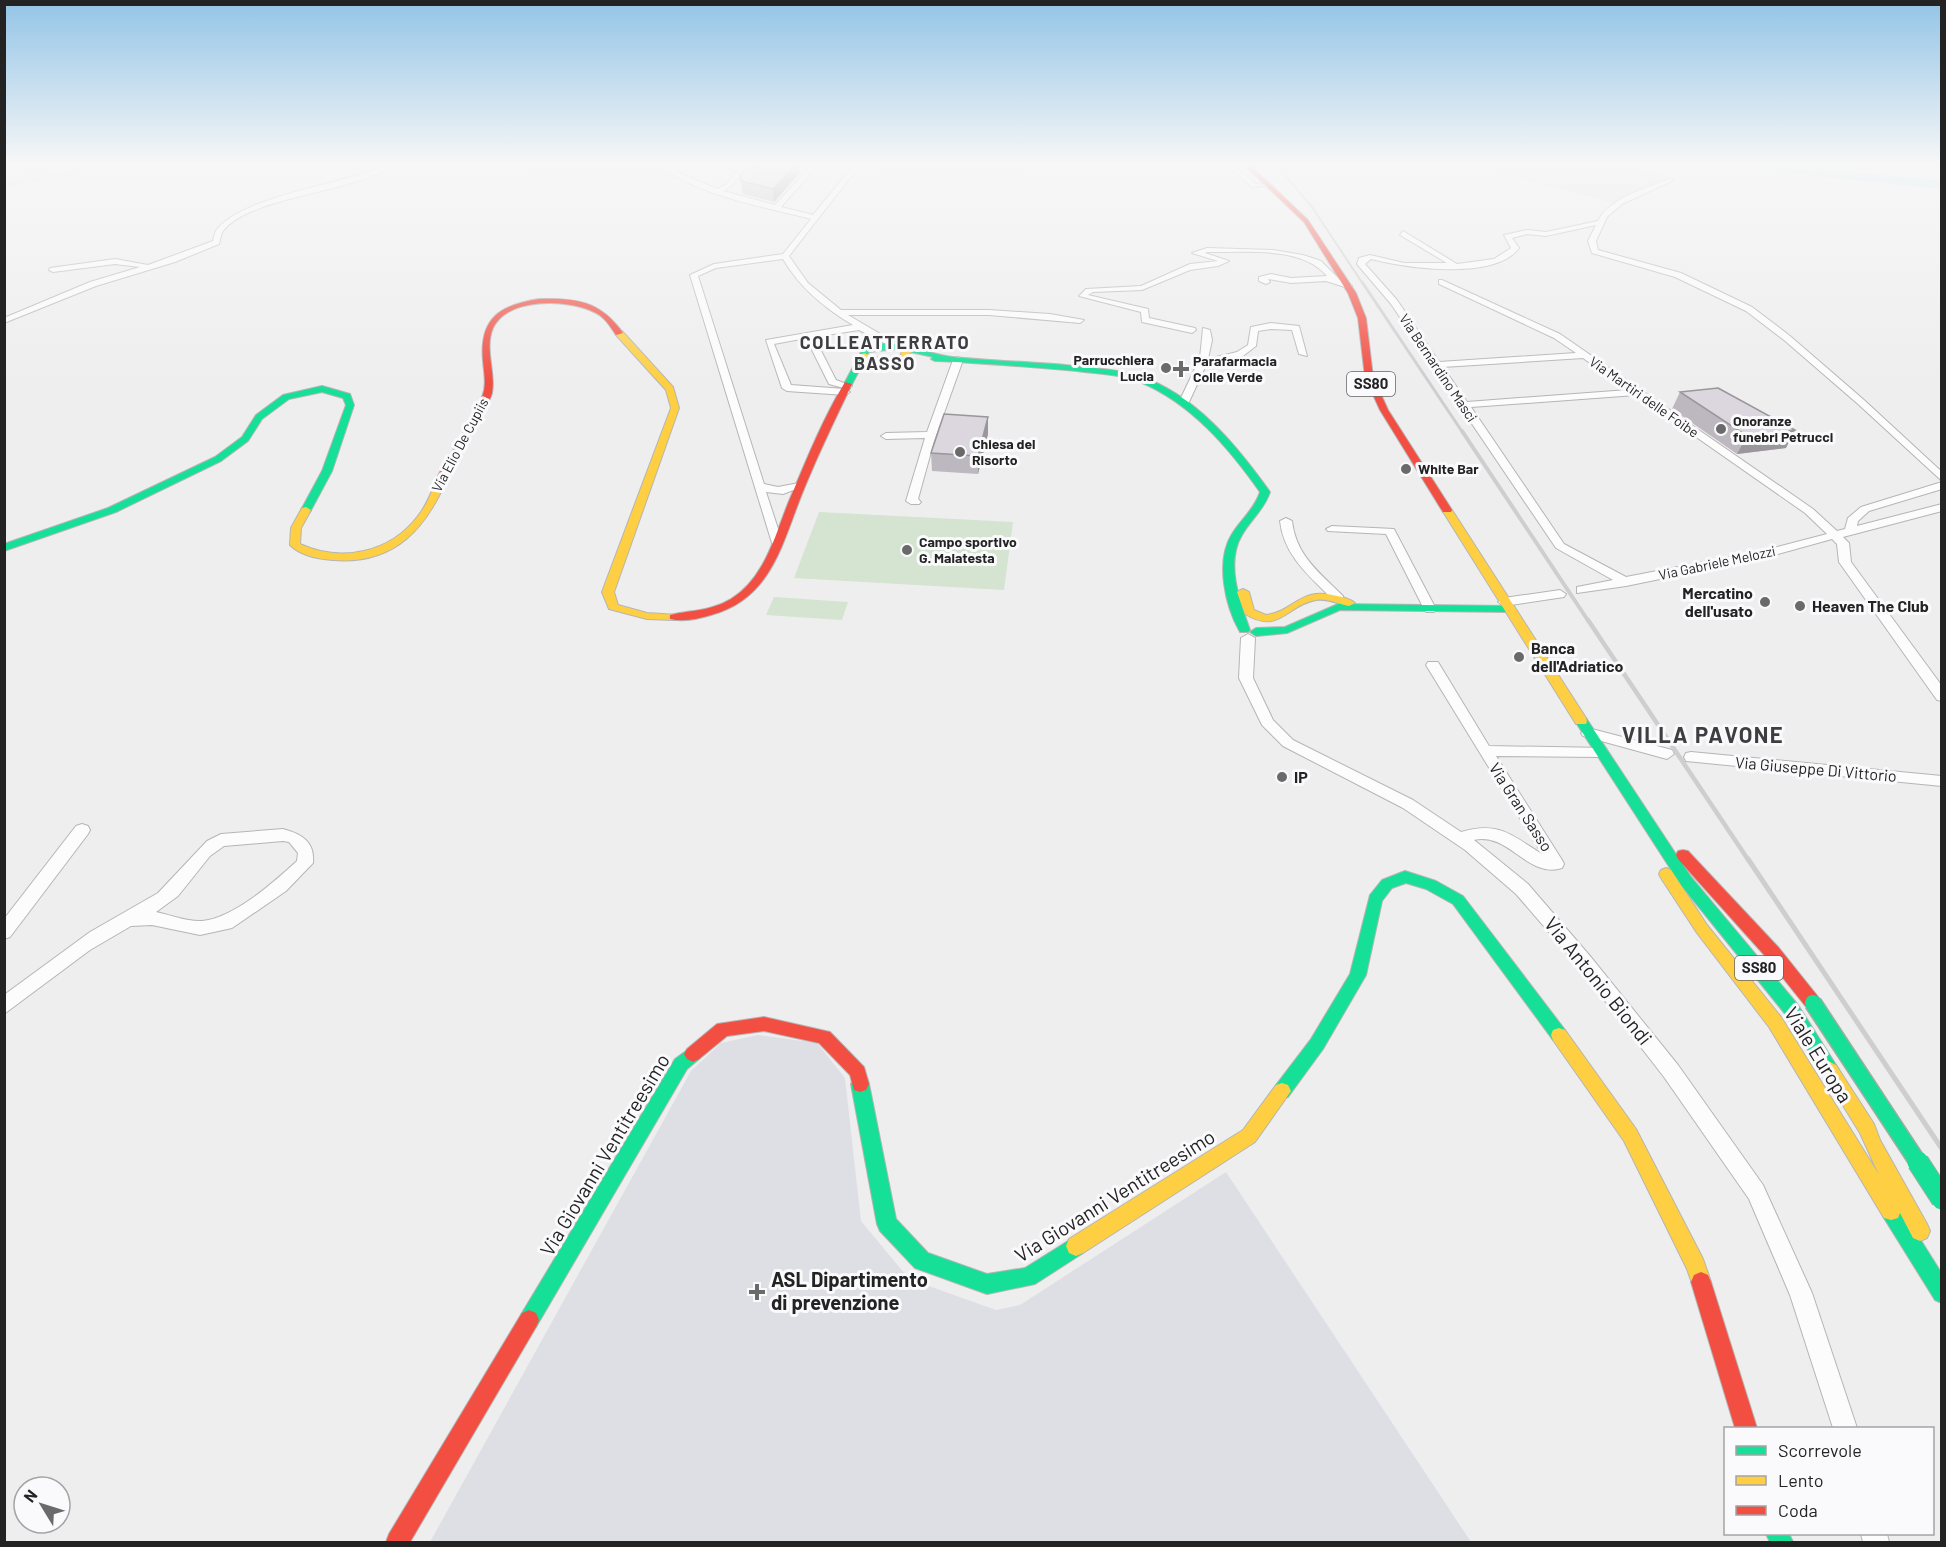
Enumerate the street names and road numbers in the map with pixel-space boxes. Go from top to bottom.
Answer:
street label: Via Bernardino Masci [1396,310,1481,425]
street label: Via Martiri delle Foibe [1586,352,1702,441]
road number: SS80 [1347,372,1395,396]
street label: Via Elio De Cupiis [428,395,492,495]
street label: Via Gabriele Melozzi [1657,542,1777,583]
street label: Via Giuseppe Di Vittorio [1734,752,1898,785]
street label: Via Gran Sasso [1486,759,1557,855]
street label: Via Antonio Biondi [1540,911,1658,1049]
road number: SS80 [1735,956,1783,980]
street label: Viale Europa [1780,1002,1858,1107]
street label: Via Giovanni Ventitreesimo [534,1049,674,1260]
street label: Via Giovanni Ventitreesimo [1010,1124,1219,1267]

